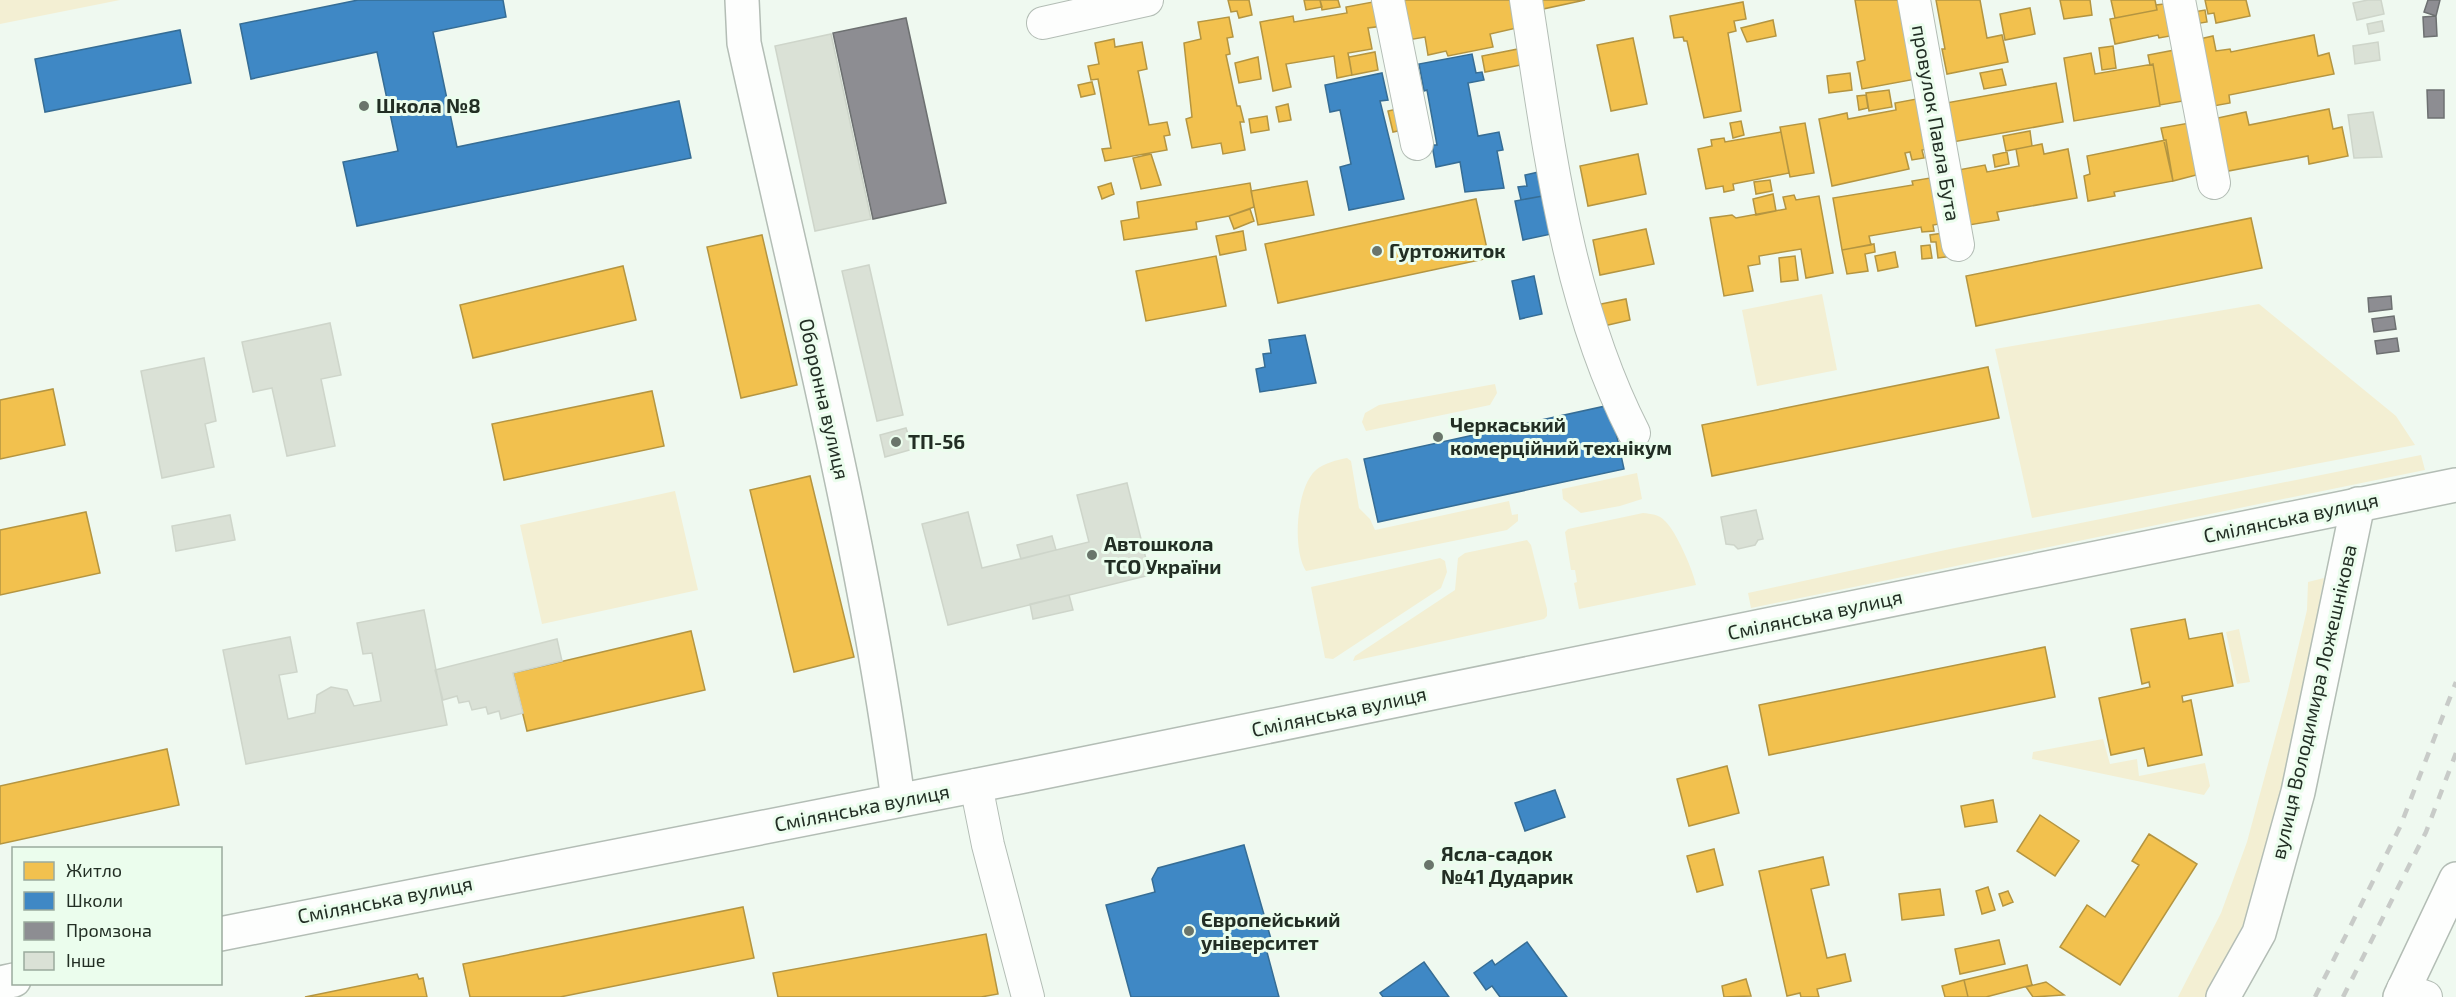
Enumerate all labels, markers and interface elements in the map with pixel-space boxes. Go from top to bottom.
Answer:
street label: провулок Павла Бута [1907,23,1966,223]
place label: Школа №8 [376,93,481,117]
marker: Школа №8 [357,99,371,113]
place label: Гуртожиток [1389,238,1506,262]
marker: Гуртожиток [1370,244,1384,258]
street label: Оборонна вулиця [794,316,855,482]
place label: Черкаський комерційний технікум [1450,412,1672,459]
place label: ТП-56 [908,429,965,453]
marker: Черкаський комерційний технікум [1431,430,1445,444]
marker: ТП-56 [889,435,903,449]
street label: Смілянська вулиця [2201,487,2381,548]
place label: Автошкола ТСО України [1104,531,1222,578]
street label: вулиця Володимира Ложешнікова [2265,542,2362,862]
marker: Автошкола ТСО України [1085,548,1099,562]
street label: Смілянська вулиця [1725,584,1905,645]
street label: Смілянська вулиця [1249,681,1429,742]
street label: Смілянська вулиця [772,778,952,837]
place label: Ясла-садок №41 Дударик [1441,841,1573,888]
legend [12,847,222,985]
marker: Ясла-садок №41 Дударик [1422,858,1436,872]
text: Житло [66,859,122,881]
street label: Смілянська вулиця [295,870,475,929]
text: Школи [66,889,123,911]
place label: Європейський університет [1201,907,1340,954]
text: Промзона [66,919,152,941]
marker: Європейський університет [1182,924,1196,938]
text: Інше [66,949,105,971]

